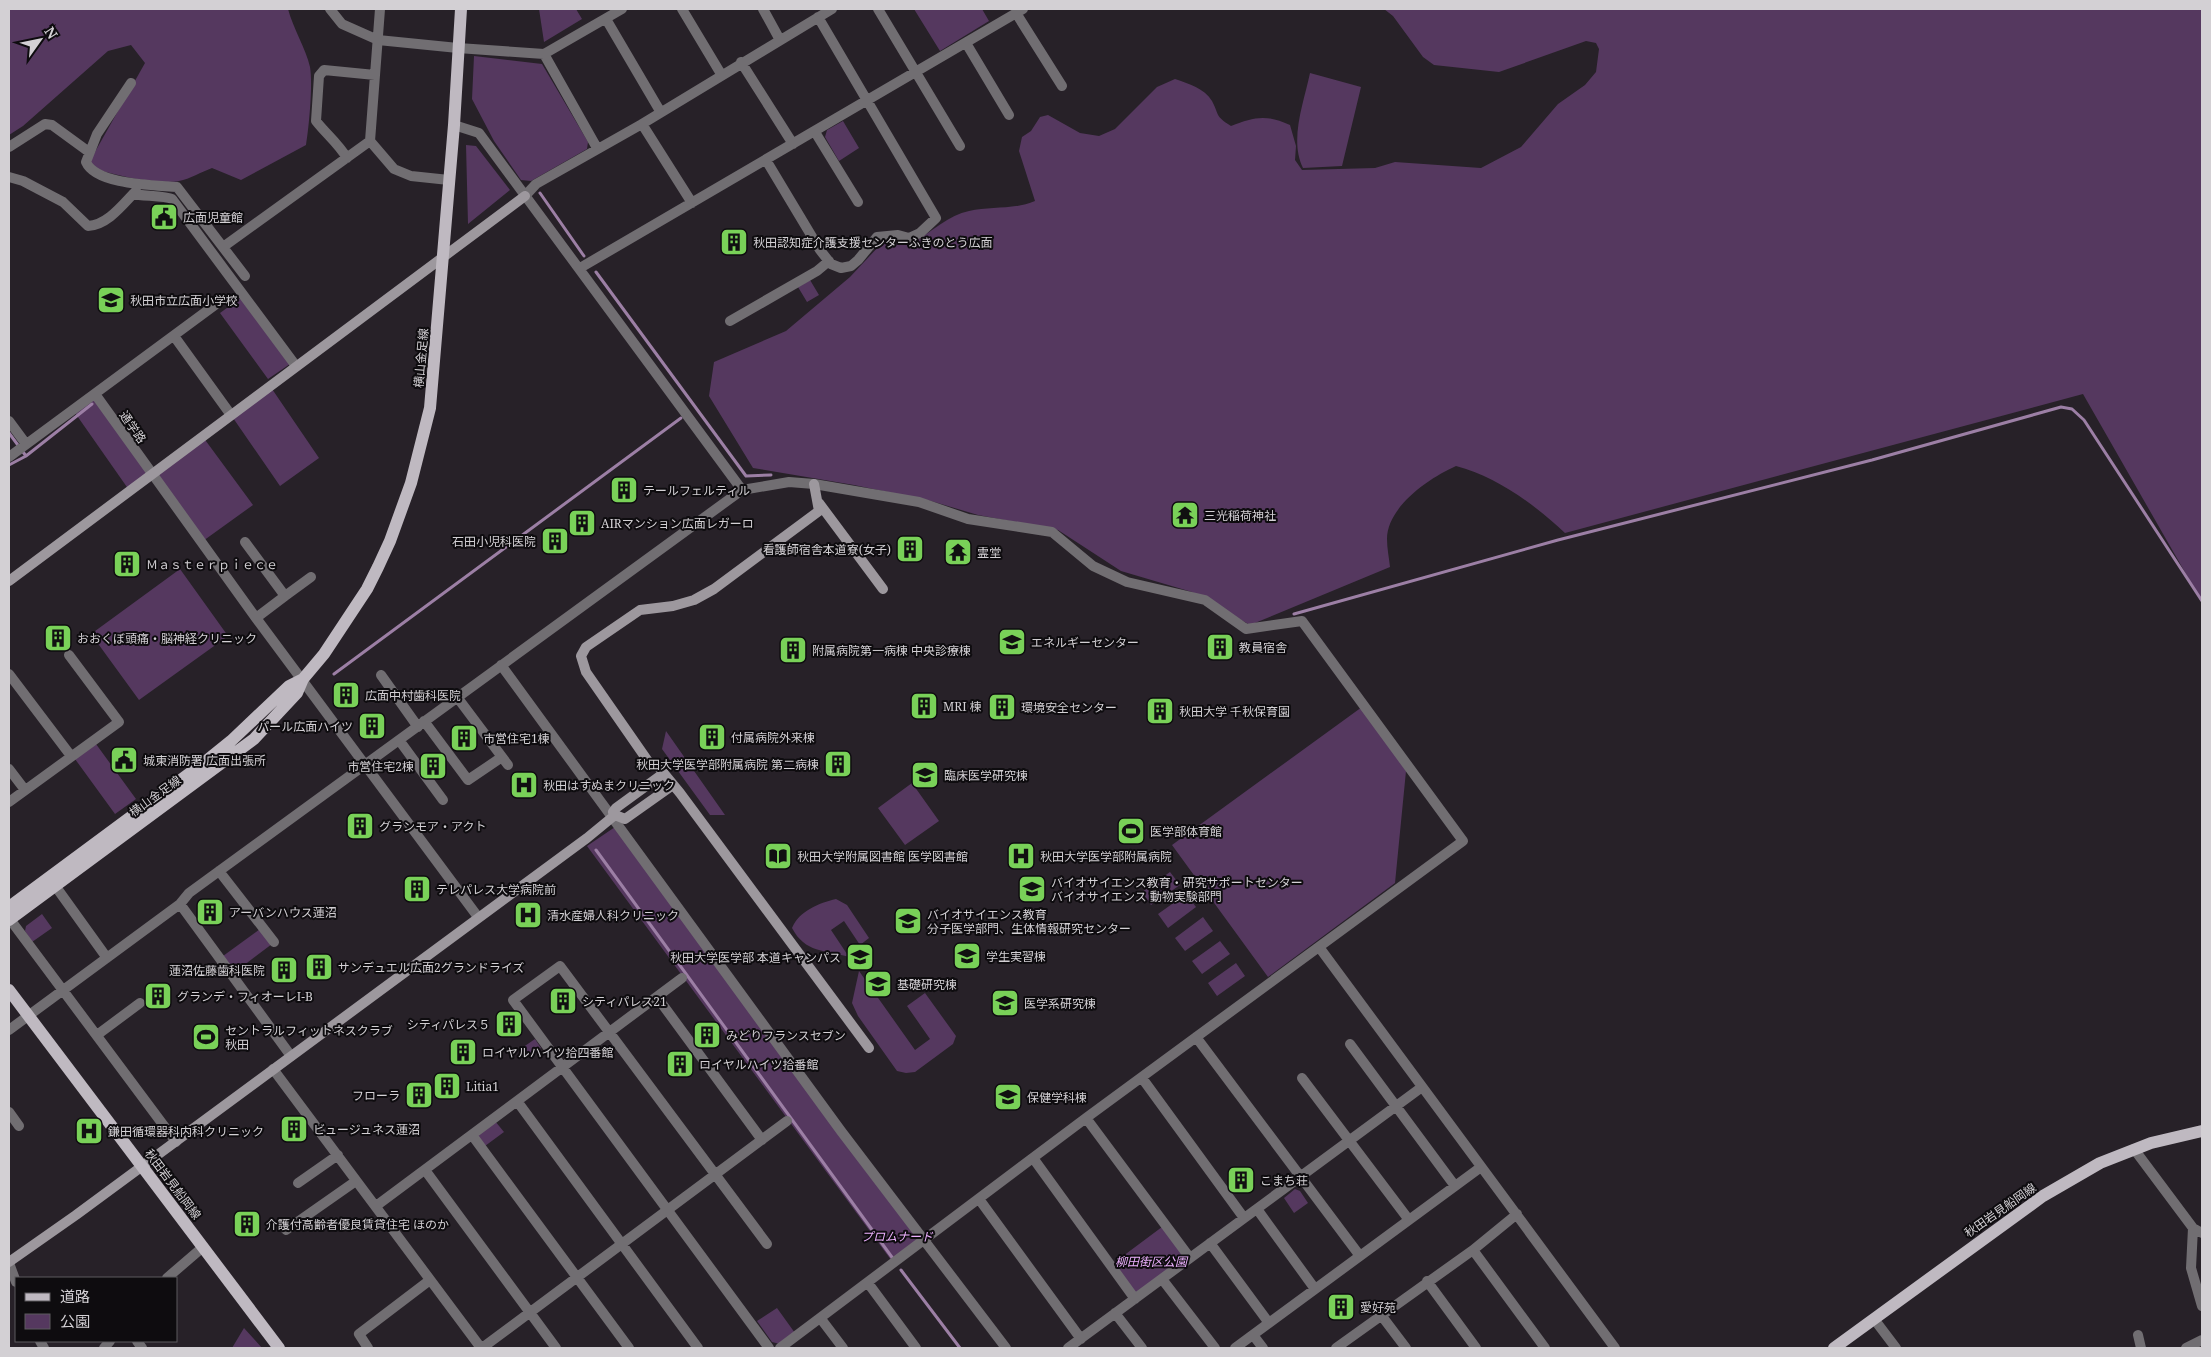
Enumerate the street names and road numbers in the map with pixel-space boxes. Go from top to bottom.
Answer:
street label: 横山金足線 [410,327,432,389]
street label: 通学路 [116,407,150,447]
street label: 横山金足線 [126,771,184,821]
street label: 秋田岩見船岡線 [141,1145,205,1223]
street label: 秋田岩見船岡線 [1961,1179,2039,1241]

